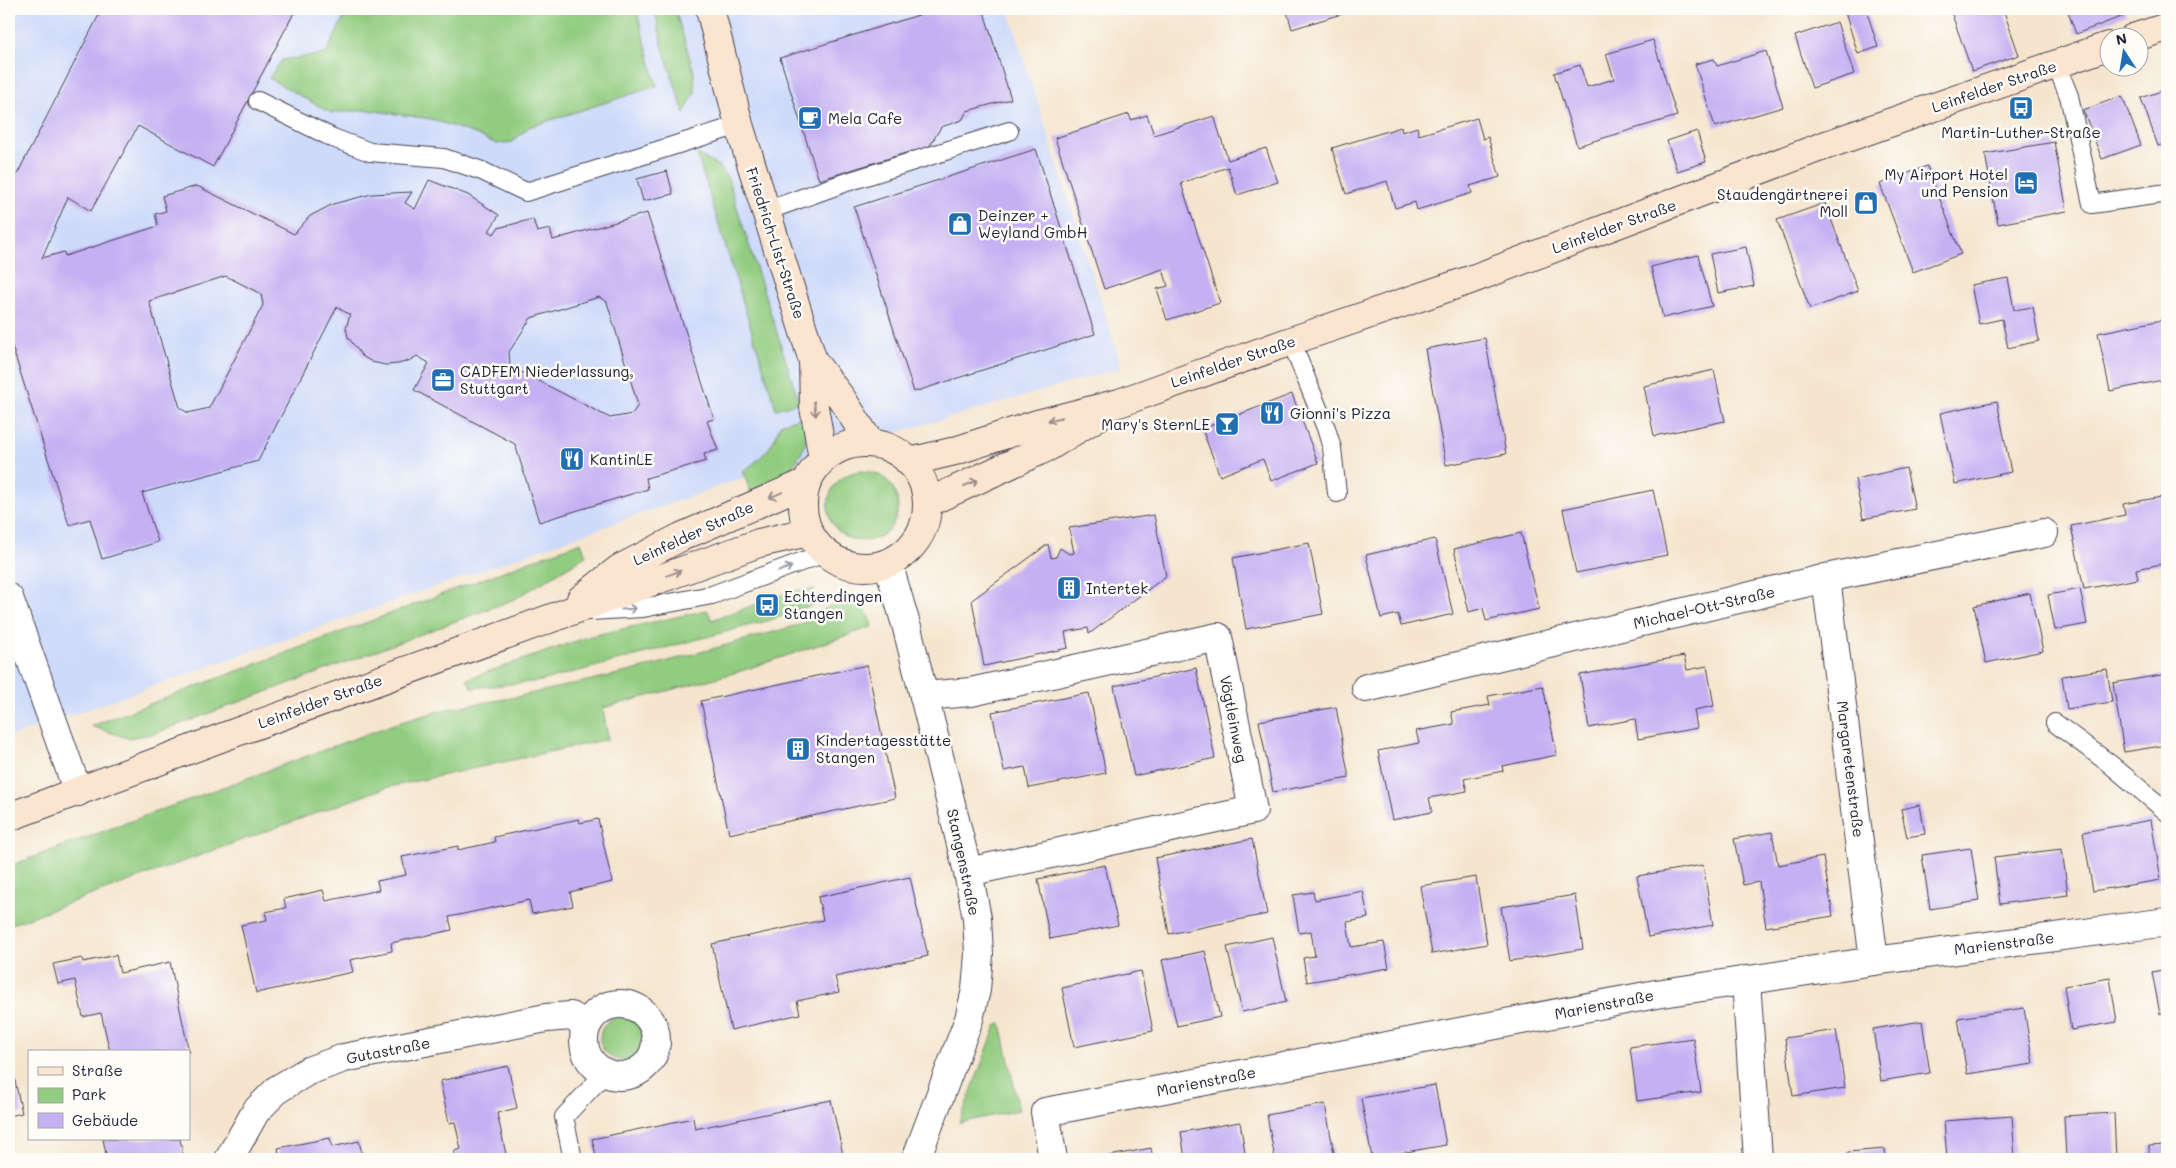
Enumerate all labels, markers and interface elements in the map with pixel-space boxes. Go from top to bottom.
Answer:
north arrow [2098,28,2148,78]
text: N [2114,28,2128,49]
street label: Leinfelder Straße [1929,55,2059,117]
bus stop icon: Martin-Luther-Straße [2008,95,2034,121]
cafe icon: Mela Cafe [797,105,823,131]
place label: Mela Cafe [828,108,902,128]
place label: Martin-Luther-Straße [1941,122,2101,142]
place label: My Airport Hotel und Pension [1885,164,2008,201]
street label: Friedrich-List-Straße [742,165,810,321]
hotel icon: My Airport Hotel und Pension [2013,170,2039,196]
place label: Staudengärtnerei Moll [1717,184,1848,221]
shop icon: Staudengärtnerei Moll [1853,190,1879,216]
street label: Leinfelder Straße [1549,194,1679,258]
place label: Deinzer + Weyland GmbH [978,205,1087,242]
shop icon: Deinzer + Weyland GmbH [947,211,973,237]
street label: Leinfelder Straße [1168,330,1298,392]
place label: CADFEM Niederlassung, Stuttgart [460,361,634,398]
office icon: CADFEM Niederlassung, Stuttgart [430,367,456,393]
restaurant icon: Gionni's Pizza [1259,400,1285,426]
one-way arrow [810,401,820,417]
place label: Gionni's Pizza [1290,403,1391,423]
bar icon: Mary's SternLE [1214,411,1240,437]
place label: Mary's SternLE [1101,414,1210,434]
one-way arrow [1047,415,1063,424]
restaurant icon: KantinLE [559,446,585,472]
place label: KantinLE [590,449,653,469]
one-way arrow [963,478,978,488]
one-way arrow [769,491,784,501]
street label: Leinfelder Straße [629,496,757,570]
one-way arrow [777,564,792,573]
one-way arrow [666,568,681,577]
building icon: Intertek [1056,575,1082,601]
place label: Intertek [1086,578,1148,598]
street label: Michael-Ott-Straße [1631,581,1777,633]
place label: Echterdingen Stangen [784,586,882,623]
bus stop icon: Echterdingen Stangen [754,592,780,618]
one-way arrow [620,605,636,614]
street label: Leinfelder Straße [255,669,385,733]
street label: Vögtleinweg [1216,674,1252,765]
street label: Margaretenstraße [1833,700,1869,838]
place label: Kindertagesstätte Stangen [816,730,951,767]
building icon: Kindertagesstätte Stangen [785,736,811,762]
street label: Stangenstraße [943,807,985,917]
street label: Marienstraße [1953,927,2055,959]
street label: Marienstraße [1553,985,1655,1023]
street label: Gutastraße [344,1032,432,1068]
legend [28,1050,190,1140]
text: Straße [72,1060,123,1080]
street label: Marienstraße [1155,1062,1257,1100]
text: Park [72,1084,106,1104]
text: Gebäude [72,1110,138,1130]

